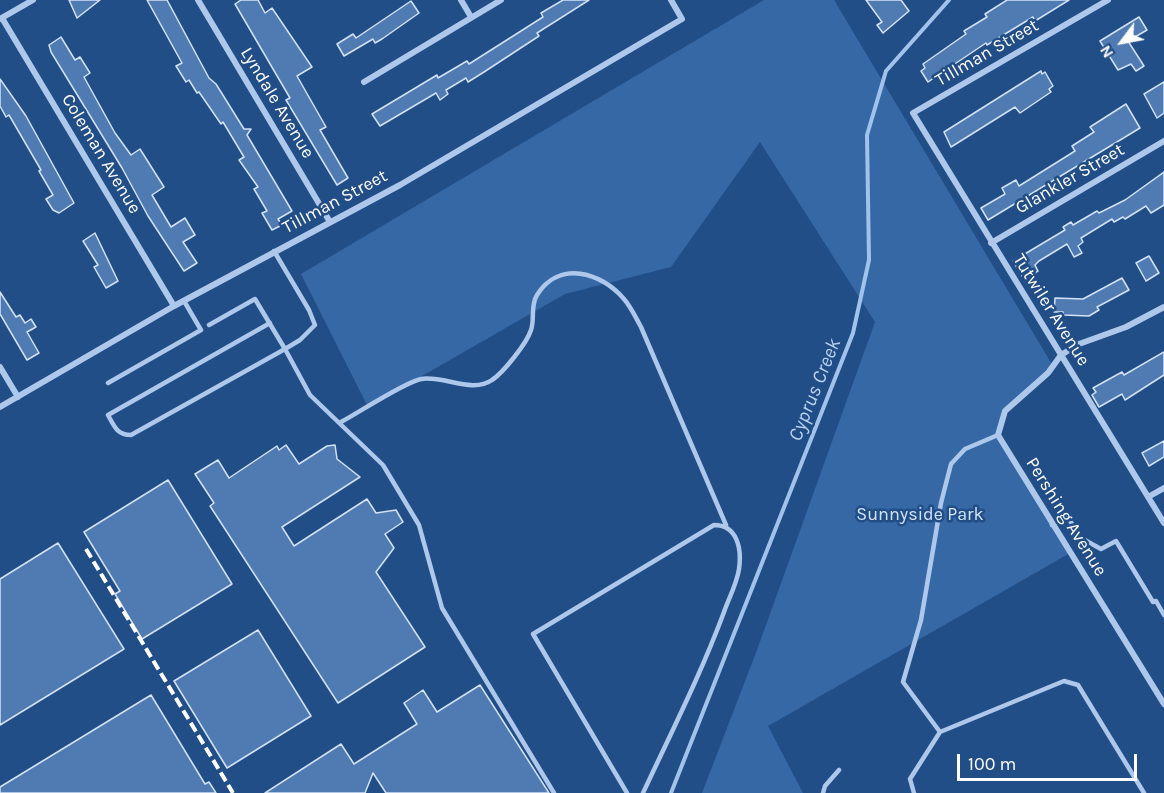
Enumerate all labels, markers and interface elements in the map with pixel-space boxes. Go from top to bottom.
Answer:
north arrow [1092,12,1152,72]
street label: Tillman Street [931,15,1043,91]
text: N [1095,42,1117,62]
street label: Lyndale Avenue [235,44,319,162]
street label: Coleman Avenue [57,90,145,218]
street label: Glankler Street [1012,139,1128,219]
street label: Tillman Street [279,165,391,239]
street label: Tutwiler Avenue [1008,250,1094,370]
water label: Cyprus Creek [784,335,846,445]
street label: Pershing Avenue [1021,454,1111,580]
park label: Sunnyside Park [856,504,984,526]
scale bar [960,742,1140,780]
text: 100 m [968,753,1016,775]

